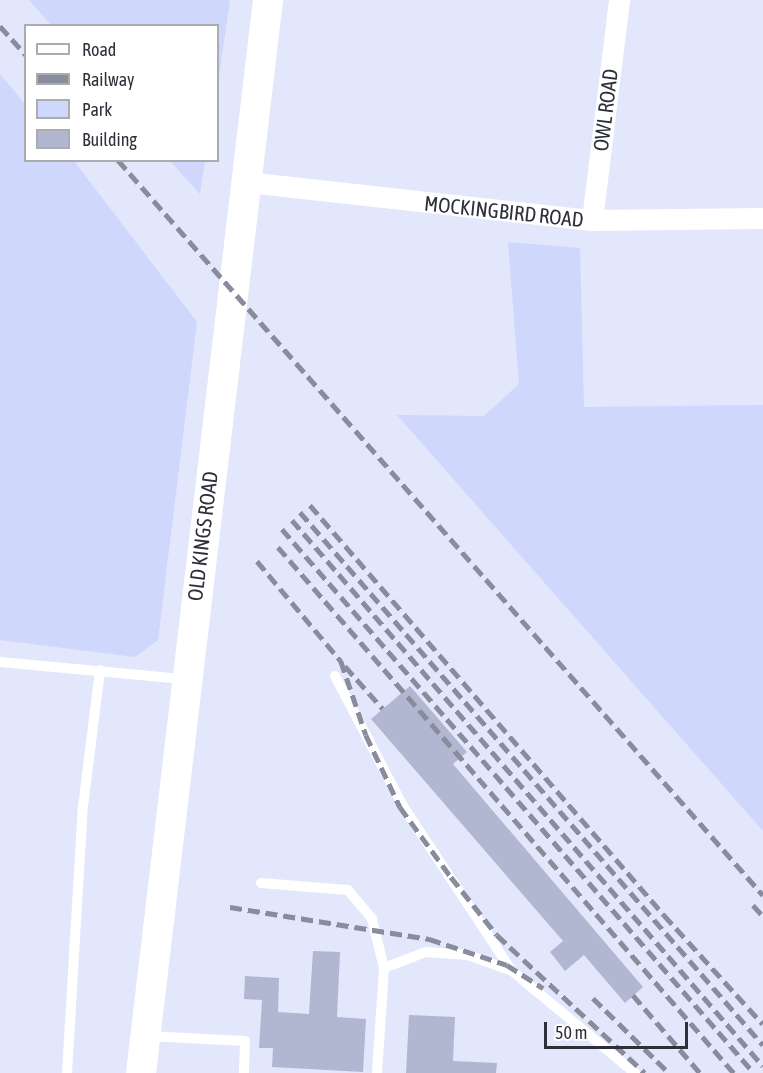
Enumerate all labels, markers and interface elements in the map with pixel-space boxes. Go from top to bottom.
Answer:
legend [24,24,219,162]
text: Road [82,39,116,60]
street label: OWL ROAD [587,67,623,153]
text: Railway [82,69,134,90]
text: Park [82,99,112,120]
text: Building [82,129,137,150]
street label: MOCKINGBIRD ROAD [423,190,585,232]
street label: OLD KINGS ROAD [182,470,222,602]
scale bar [547,1010,691,1048]
text: 50 m [555,1022,587,1043]

